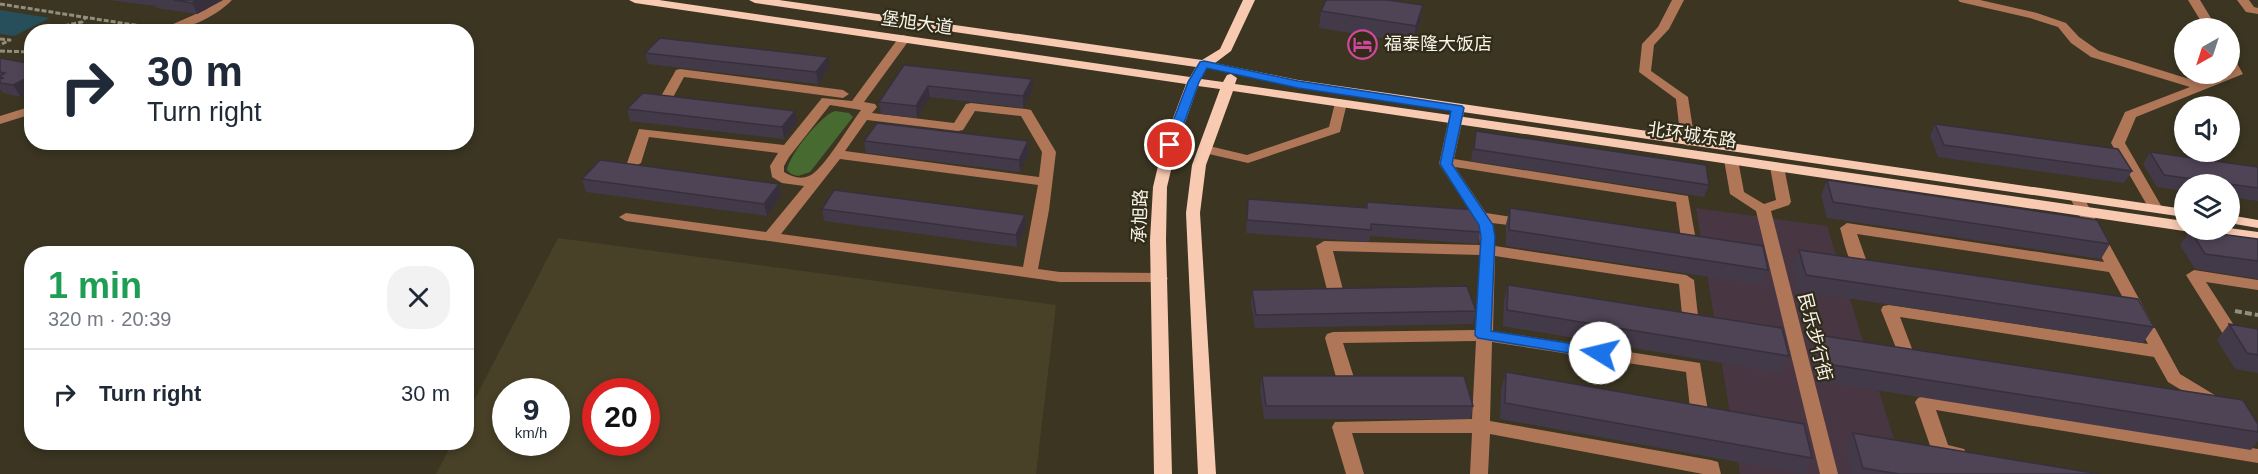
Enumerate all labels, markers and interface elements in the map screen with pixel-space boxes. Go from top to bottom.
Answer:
street label: 堡旭大道 [880,8,954,38]
north arrow [2174,18,2240,84]
map controls [2174,18,2240,240]
hotel icon: 福泰隆大饭店 [1347,28,1379,60]
place label: 福泰隆大饭店 [1384,34,1492,54]
icon: right [48,48,126,126]
text: 30 m [147,48,243,95]
button: sound [2174,96,2240,162]
text: Turn right [147,97,262,127]
pin [1144,119,1195,170]
street label: 北环城东路 [1646,119,1738,151]
icon: arrive [1153,128,1186,161]
button: layers [2174,174,2240,240]
street label: 承旭路 [1129,189,1151,243]
text: 1 min [48,265,142,306]
button: close [387,266,450,329]
street label: 民乐步行街 [1794,291,1836,383]
text: 320 m · 20:39 [48,308,171,330]
position arrow [1568,321,1632,385]
icon: right [48,378,81,411]
speed limit sign: 20 [582,378,660,456]
text: Turn right [99,381,201,406]
text: 30 m [401,381,450,406]
text: 9 [523,393,539,426]
text: km/h [515,424,547,441]

